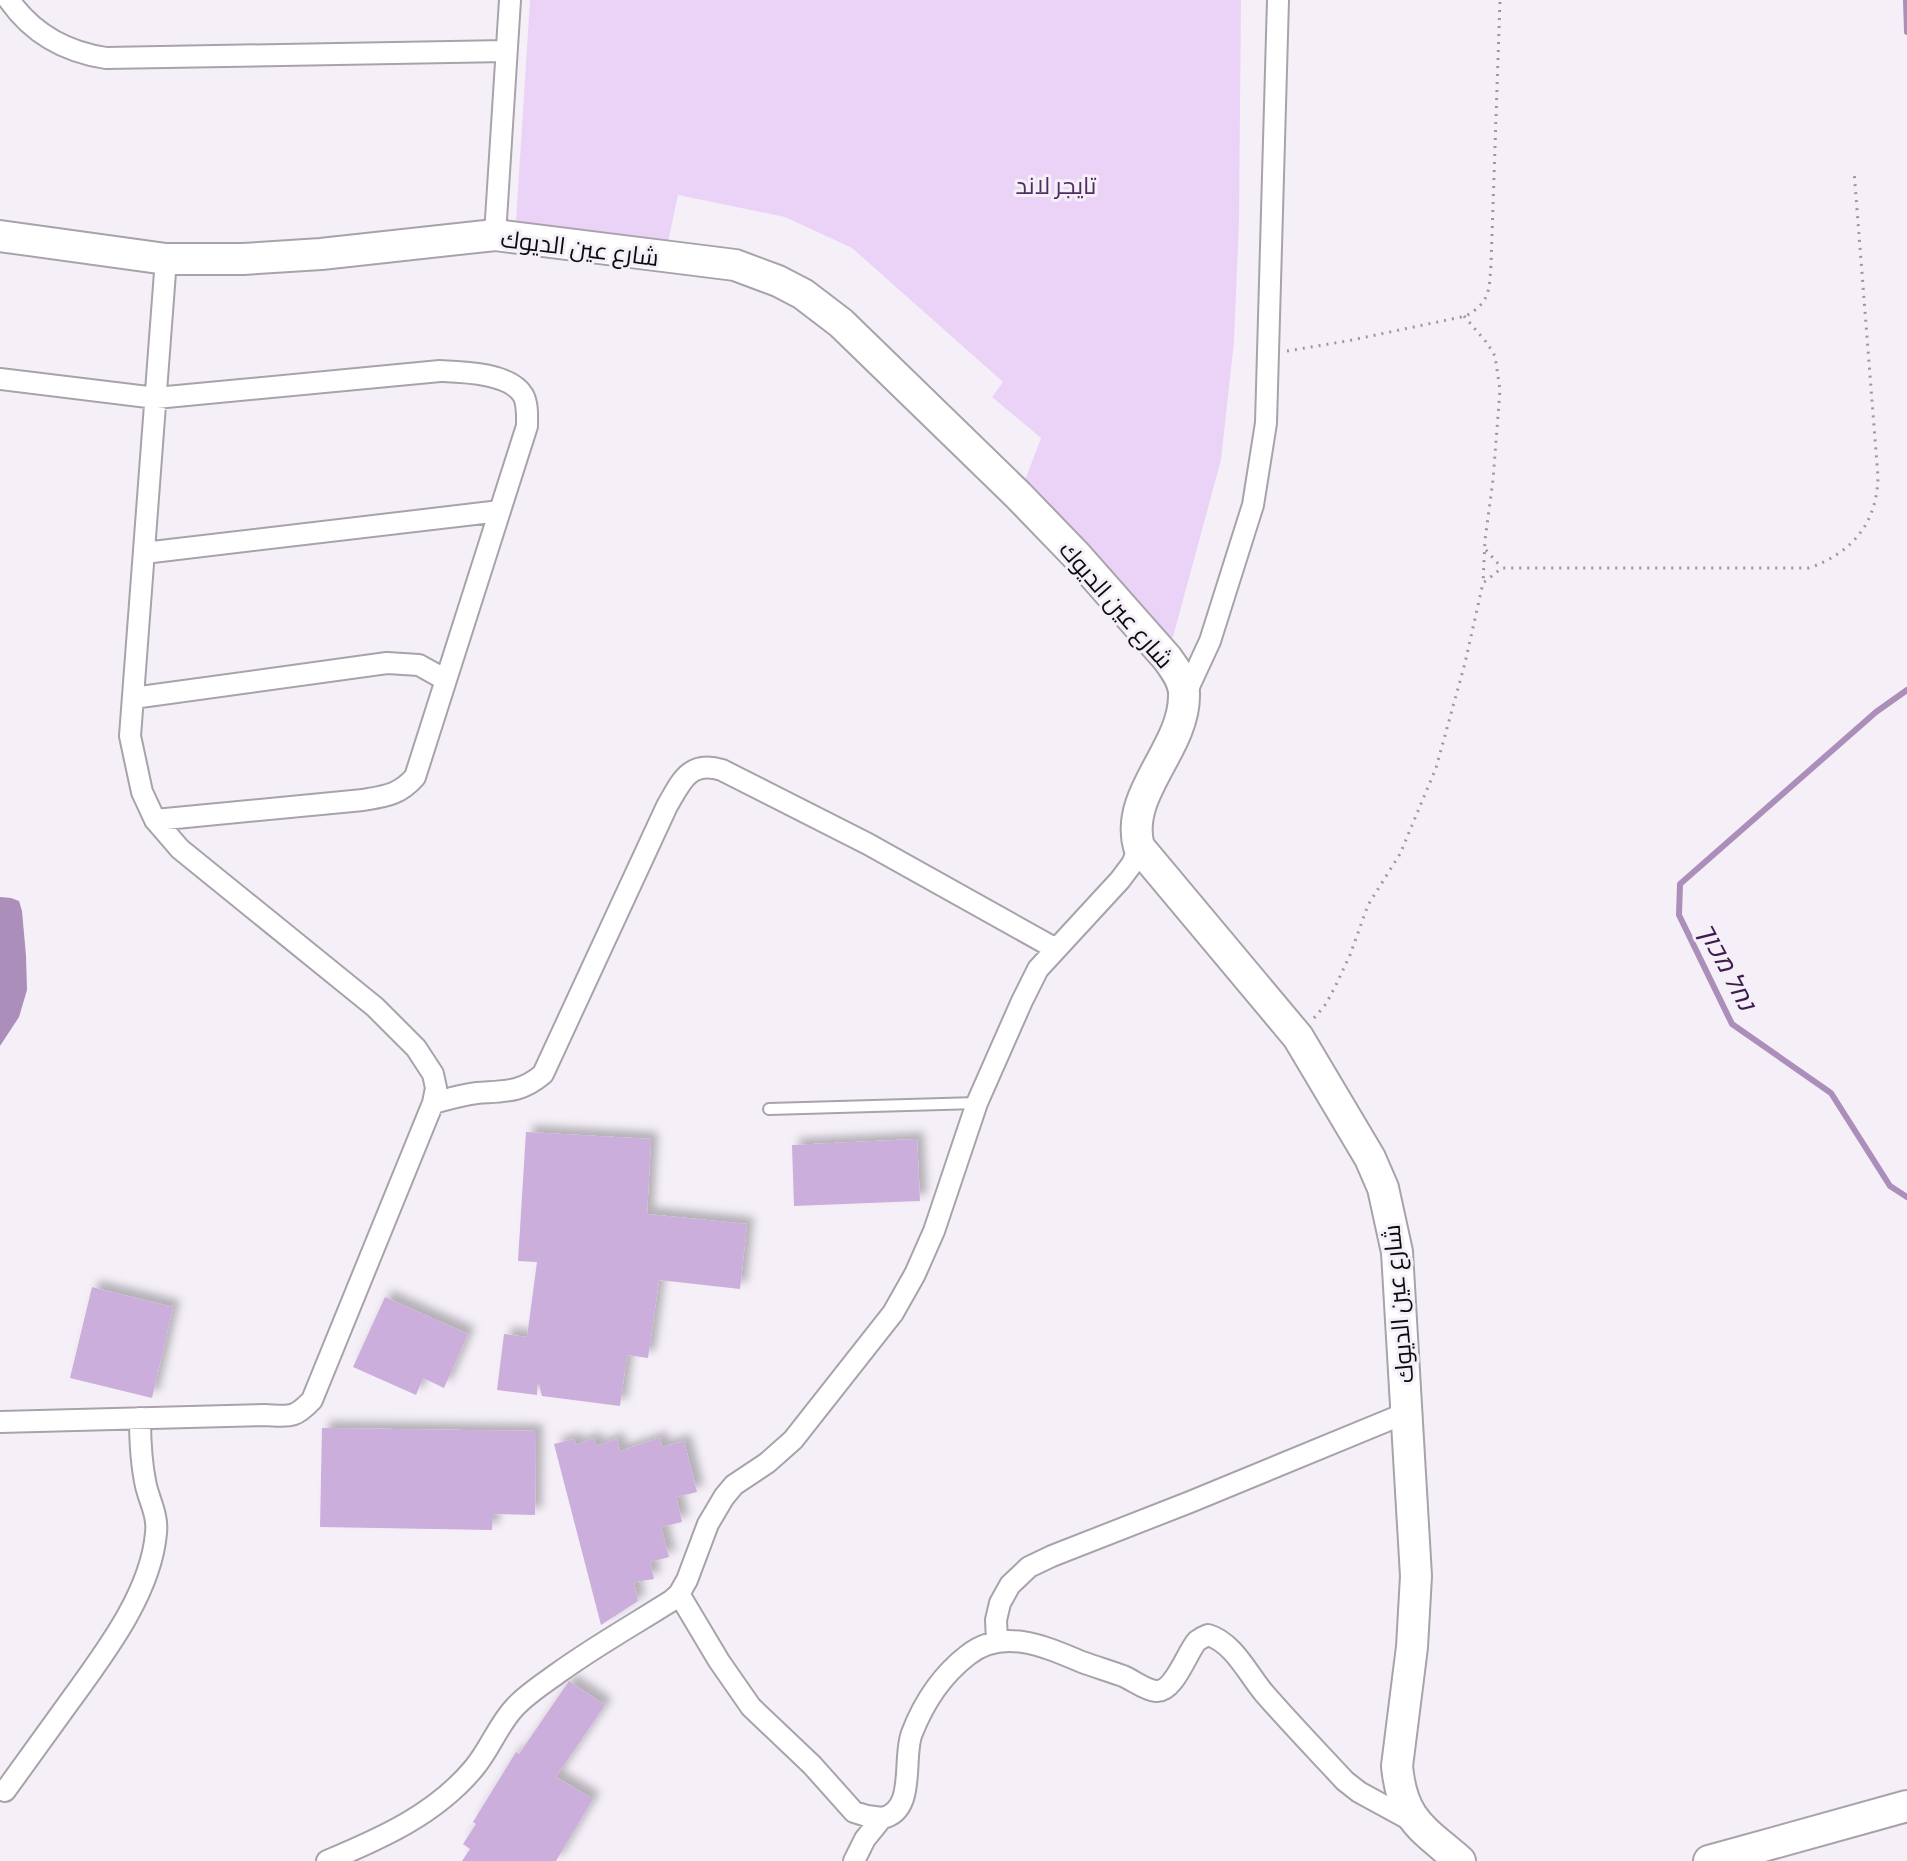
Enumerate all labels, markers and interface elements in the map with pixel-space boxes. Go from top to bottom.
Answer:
park label: تايجر لاند [1015,168,1097,201]
street label: شارع عين الديوك [499,221,661,274]
street label: شارع عين الديوك [1052,533,1182,676]
water label: נחל מכוך [1690,916,1767,1018]
street label: شارع عين الديوك [1374,1223,1421,1385]

